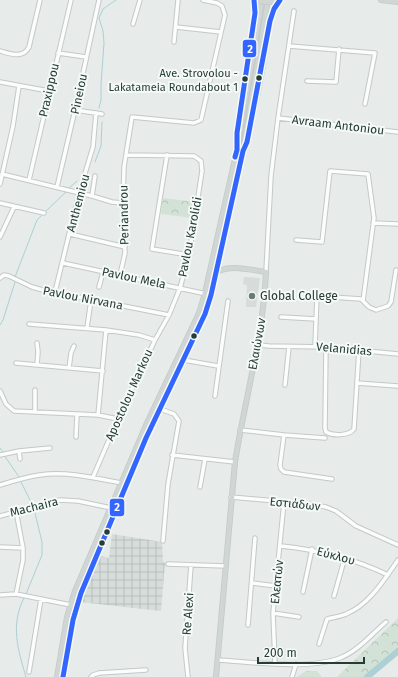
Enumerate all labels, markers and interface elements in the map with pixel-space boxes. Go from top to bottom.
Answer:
line badge: 2 [242,39,257,58]
text: 2 [247,43,253,56]
street label: Praxippou [36,62,62,118]
place label: Ave. Strovolou - Lakatameia Roundabout 1 [109,67,238,94]
street label: Pineiou [68,72,90,116]
unlabelled marker [254,73,264,83]
marker: Ave. Strovolou - Lakatameia Roundabout 1 [240,74,250,84]
street label: Avraam Antoniou [291,112,385,138]
street label: Anthemiou [64,172,92,234]
street label: Periandrou [116,185,132,245]
street label: Pavlou Karolidi [175,196,205,278]
street label: Pavlou Mela [101,264,167,292]
street label: Pavlou Nirvana [42,283,124,313]
place label: Global College [260,289,338,303]
marker: Global College [247,291,257,301]
street label: Ελαιώνων [246,317,268,371]
unlabelled marker [189,331,199,341]
street label: Velanidias [316,340,373,358]
street label: Apostolou Markou [102,347,156,443]
street label: Machaira [8,494,60,520]
street label: Εστιάδων [269,494,321,514]
line badge: 2 [109,498,125,517]
text: 2 [114,501,120,514]
unlabelled marker [102,527,112,537]
unlabelled marker [97,538,107,548]
street label: Εύκλου [315,544,357,568]
street label: Ελεατών [268,559,286,605]
street label: Re Alexi [180,592,196,636]
scale bar [258,639,364,665]
text: 200 m [264,646,297,660]

